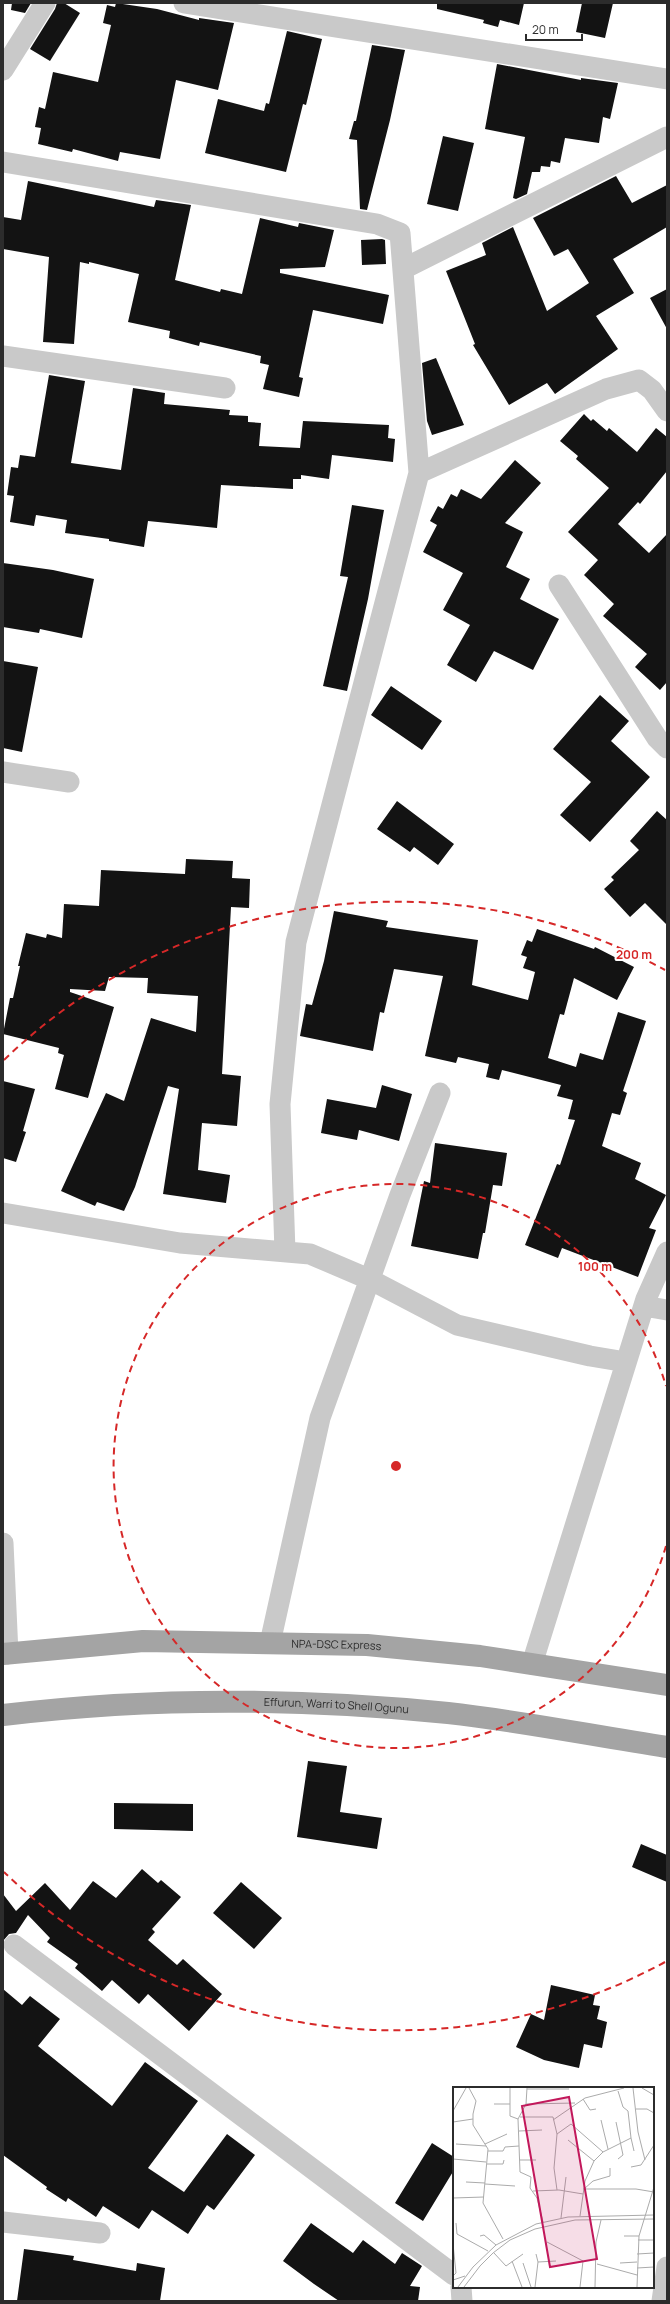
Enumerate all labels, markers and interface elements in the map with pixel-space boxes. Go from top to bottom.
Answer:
scale bar [526,16,582,42]
text: 20 m [532,21,559,38]
text: 200 m [616,946,652,963]
text: 100 m [578,1258,612,1275]
centre of rings [389,1459,403,1473]
street label: NPA-DSC Express [291,1636,382,1653]
street label: Effurun, Warri to Shell Ogunu [264,1694,409,1716]
inset map [453,2087,654,2288]

